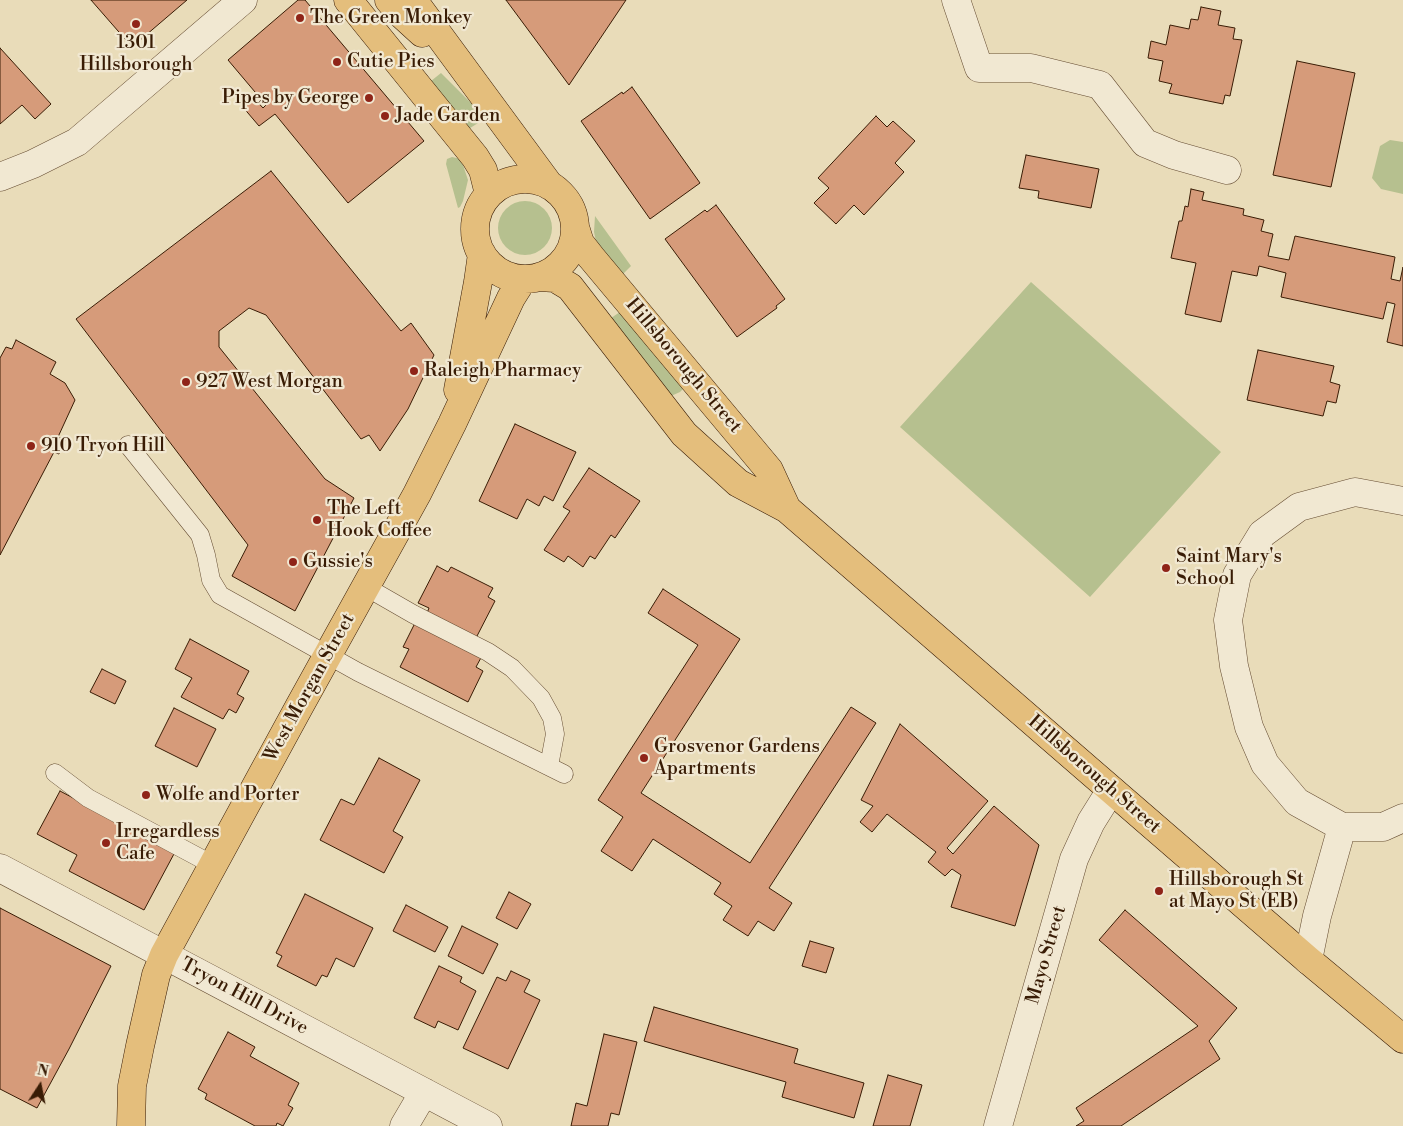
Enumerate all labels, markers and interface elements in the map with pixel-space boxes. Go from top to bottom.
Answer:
place label: The Green Monkey [310,7,472,29]
marker: The Green Monkey [294,12,306,24]
marker: 1301 Hillsborough [130,18,142,30]
place label: 1301 Hillsborough [79,32,193,76]
place label: Cutie Pies [347,51,435,73]
marker: Cutie Pies [331,56,343,68]
place label: Pipes by George [222,87,359,109]
marker: Pipes by George [363,92,375,104]
place label: Jade Garden [395,105,500,127]
marker: Jade Garden [379,110,391,122]
street label: Hillsborough Street [620,294,746,438]
place label: Raleigh Pharmacy [424,360,581,382]
marker: Raleigh Pharmacy [408,365,420,377]
place label: 927 West Morgan [196,371,343,393]
marker: 927 West Morgan [180,376,192,388]
place label: 910 Tryon Hill [41,435,165,457]
marker: 910 Tryon Hill [25,440,37,452]
place label: The Left Hook Coffee [327,498,432,542]
marker: The Left Hook Coffee [311,514,323,526]
place label: Saint Mary's School [1176,546,1282,590]
place label: Gussie's [303,551,373,573]
marker: Gussie's [287,556,299,568]
marker: Saint Mary's School [1160,562,1172,574]
street label: West Morgan Street [260,610,360,766]
street label: Hillsborough Street [1023,711,1165,839]
place label: Grosvenor Gardens Apartments [654,736,820,780]
marker: Grosvenor Gardens Apartments [638,752,650,764]
place label: Wolfe and Porter [156,784,299,806]
marker: Wolfe and Porter [140,789,152,801]
place label: Irregardless Cafe [116,821,220,865]
marker: Irregardless Cafe [100,837,112,849]
place label: Hillsborough St at Mayo St (EB) [1169,869,1304,913]
marker: Hillsborough St at Mayo St (EB) [1153,885,1165,897]
street label: Mayo Street [1022,903,1072,1007]
street label: Tryon Hill Drive [176,954,312,1040]
north arrow [15,1061,65,1111]
text: N [36,1061,50,1081]

